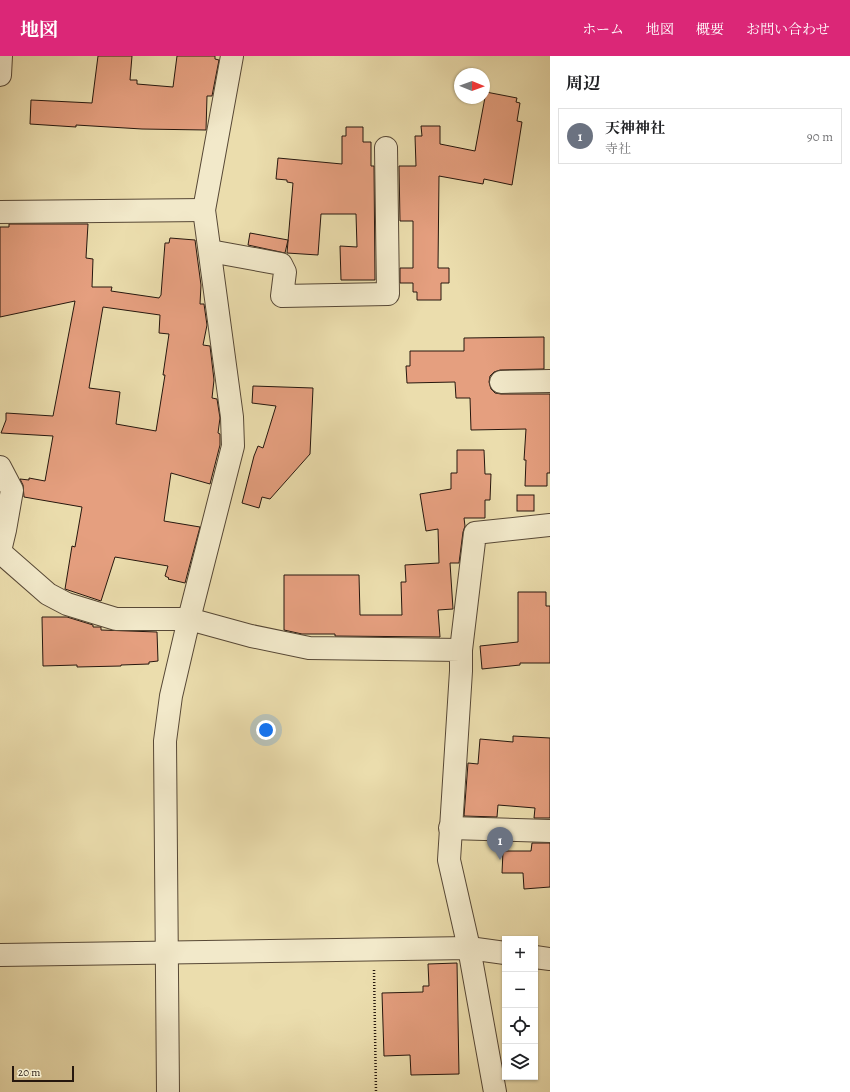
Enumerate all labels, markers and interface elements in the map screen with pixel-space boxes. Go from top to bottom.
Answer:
text: 地図 [20,17,58,43]
text: ホーム [582,20,624,39]
text: 地図 [646,20,674,39]
text: 概要 [696,20,724,39]
text: お問い合わせ [746,20,830,39]
north arrow [454,68,490,104]
text: 周辺 [566,72,600,95]
text: 天神神社 [605,118,665,138]
text: 1 [578,128,582,145]
text: 90 m [807,128,833,145]
text: 寺社 [605,140,631,157]
your location [256,720,276,740]
pin: 1 [487,827,513,860]
map controls [502,936,538,1080]
button: + [502,936,538,972]
button: − [502,972,538,1008]
button: locate [502,1008,538,1044]
button: layers [502,1044,538,1080]
scale bar [12,1064,74,1083]
text: 20 m [18,1065,40,1080]

